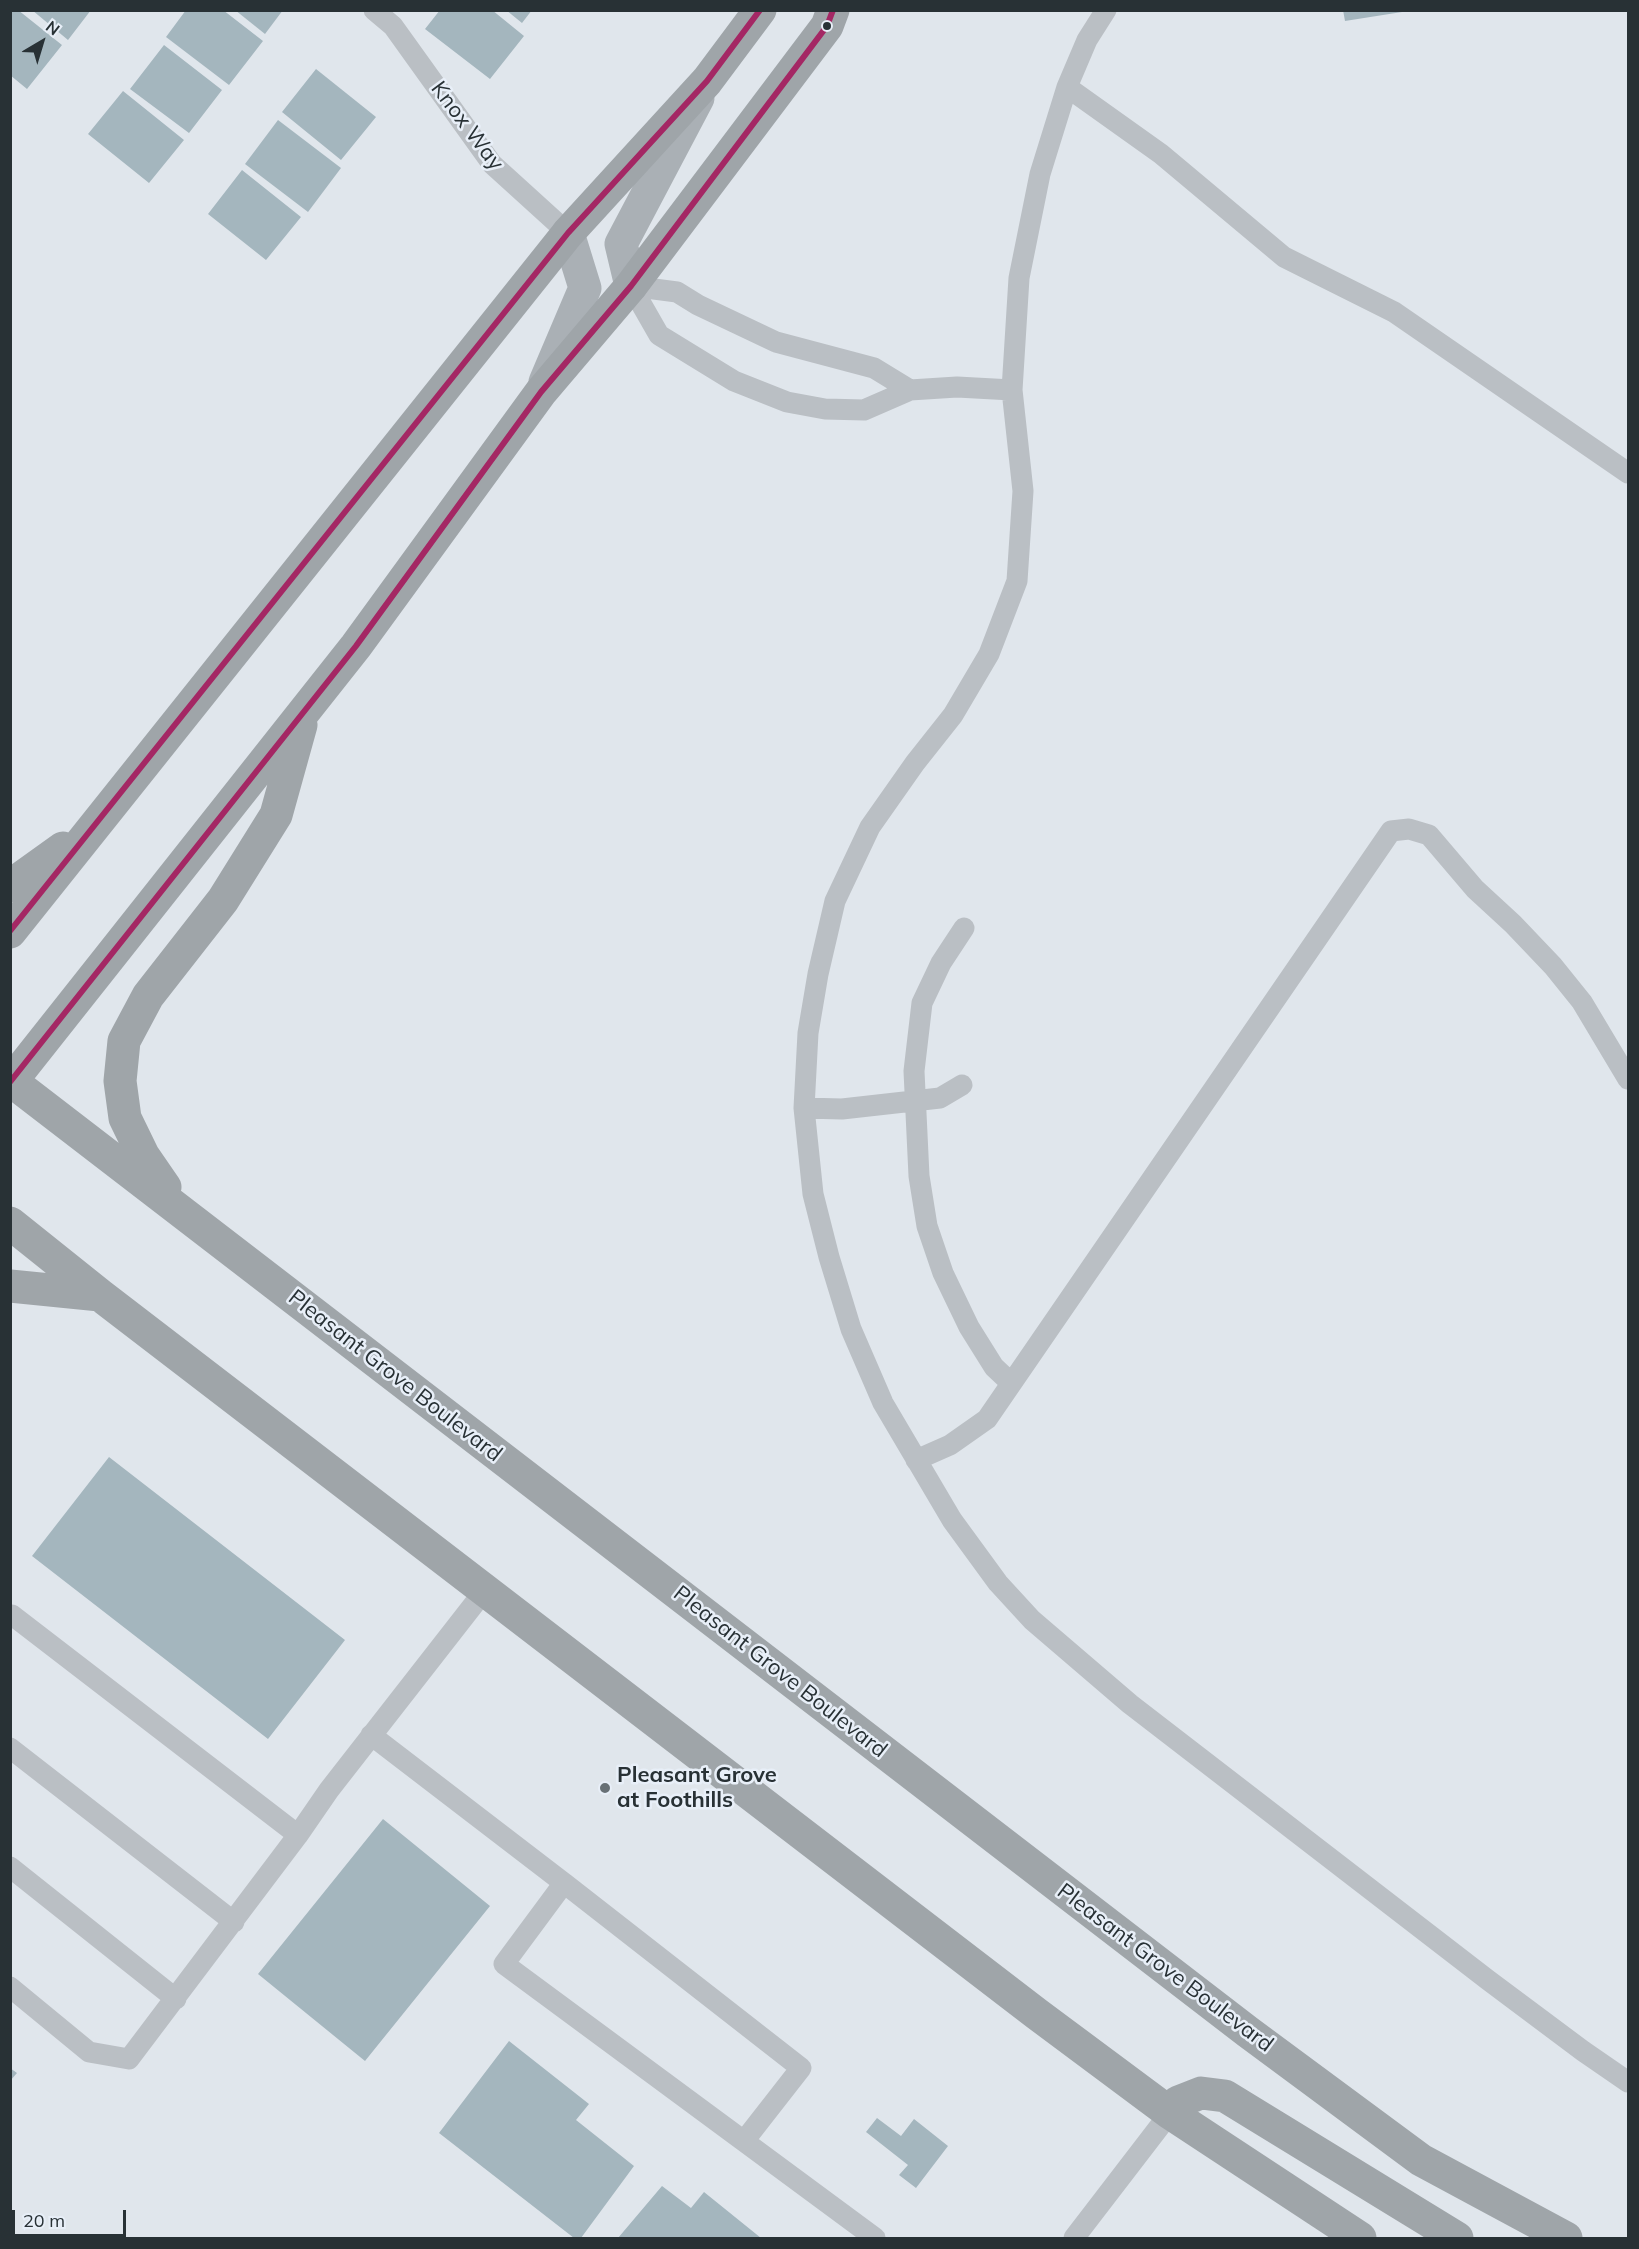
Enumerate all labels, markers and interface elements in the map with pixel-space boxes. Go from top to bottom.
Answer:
north arrow [12,12,72,72]
text: N [42,16,64,39]
unlabelled marker [821,20,833,32]
street label: Knox Way [425,76,509,176]
street label: Pleasant Grove Boulevard [283,1284,507,1468]
street label: Pleasant Grove Boulevard [668,1580,892,1764]
place label: Pleasant Grove at Foothills [617,1762,777,1814]
marker: Pleasant Grove at Foothills [598,1781,612,1795]
street label: Pleasant Grove Boulevard [1052,1878,1278,2058]
scale bar [15,2198,129,2236]
text: 20 m [23,2209,65,2232]

